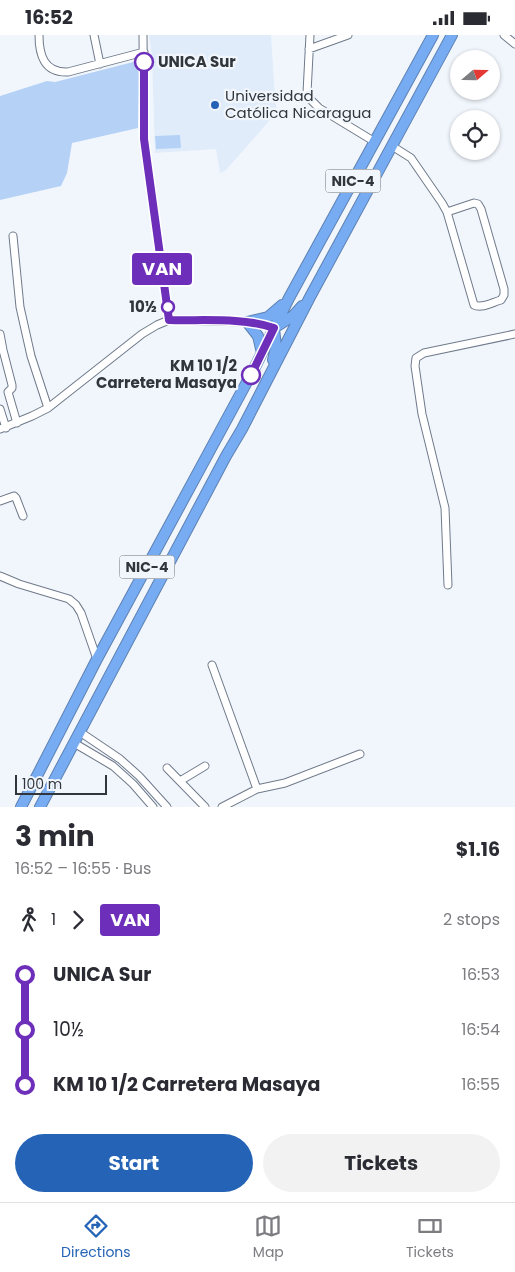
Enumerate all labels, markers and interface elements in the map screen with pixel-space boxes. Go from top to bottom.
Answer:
text: 16:52 [25,4,73,31]
north arrow [450,50,500,100]
map controls [450,50,500,160]
place label: UNICA Sur [158,51,236,72]
marker: UNICA Sur [134,52,154,72]
place label: Universidad Católica Nicaragua [225,85,372,123]
marker: Universidad Católica Nicaragua [209,99,221,111]
button: locate [450,110,500,160]
road number: NIC-4 [326,169,380,193]
line badge: VAN [133,253,191,285]
text: VAN [142,256,182,281]
place label: 10½ [129,296,157,317]
marker: 10½ [161,300,175,314]
place label: KM 10 1/2 Carretera Masaya [96,355,237,393]
marker: KM 10 1/2 Carretera Masaya [241,365,261,385]
road number: NIC-4 [120,555,174,579]
scale bar [15,772,108,795]
text: 100 m [22,774,62,794]
text: 3 min [15,817,95,856]
text: $1.16 [456,836,500,863]
text: 16:52 – 16:55 · Bus [15,857,151,880]
icon: walk [15,906,43,934]
icon: forward [64,906,92,934]
text: VAN [110,907,150,932]
text: 1 [51,908,56,931]
text: 2 stops [443,908,500,931]
text: UNICA Sur [53,961,151,988]
text: 16:53 [462,963,500,986]
text: 10½ [53,1016,84,1043]
text: 16:54 [461,1018,500,1041]
text: KM 10 1/2 Carretera Masaya [53,1071,320,1098]
text: 16:55 [461,1073,500,1096]
button: Start [15,1134,253,1192]
button: Tickets [263,1134,500,1192]
tab: Directions [61,1212,131,1263]
tab: Map [253,1212,284,1263]
tab: Tickets [406,1212,454,1263]

